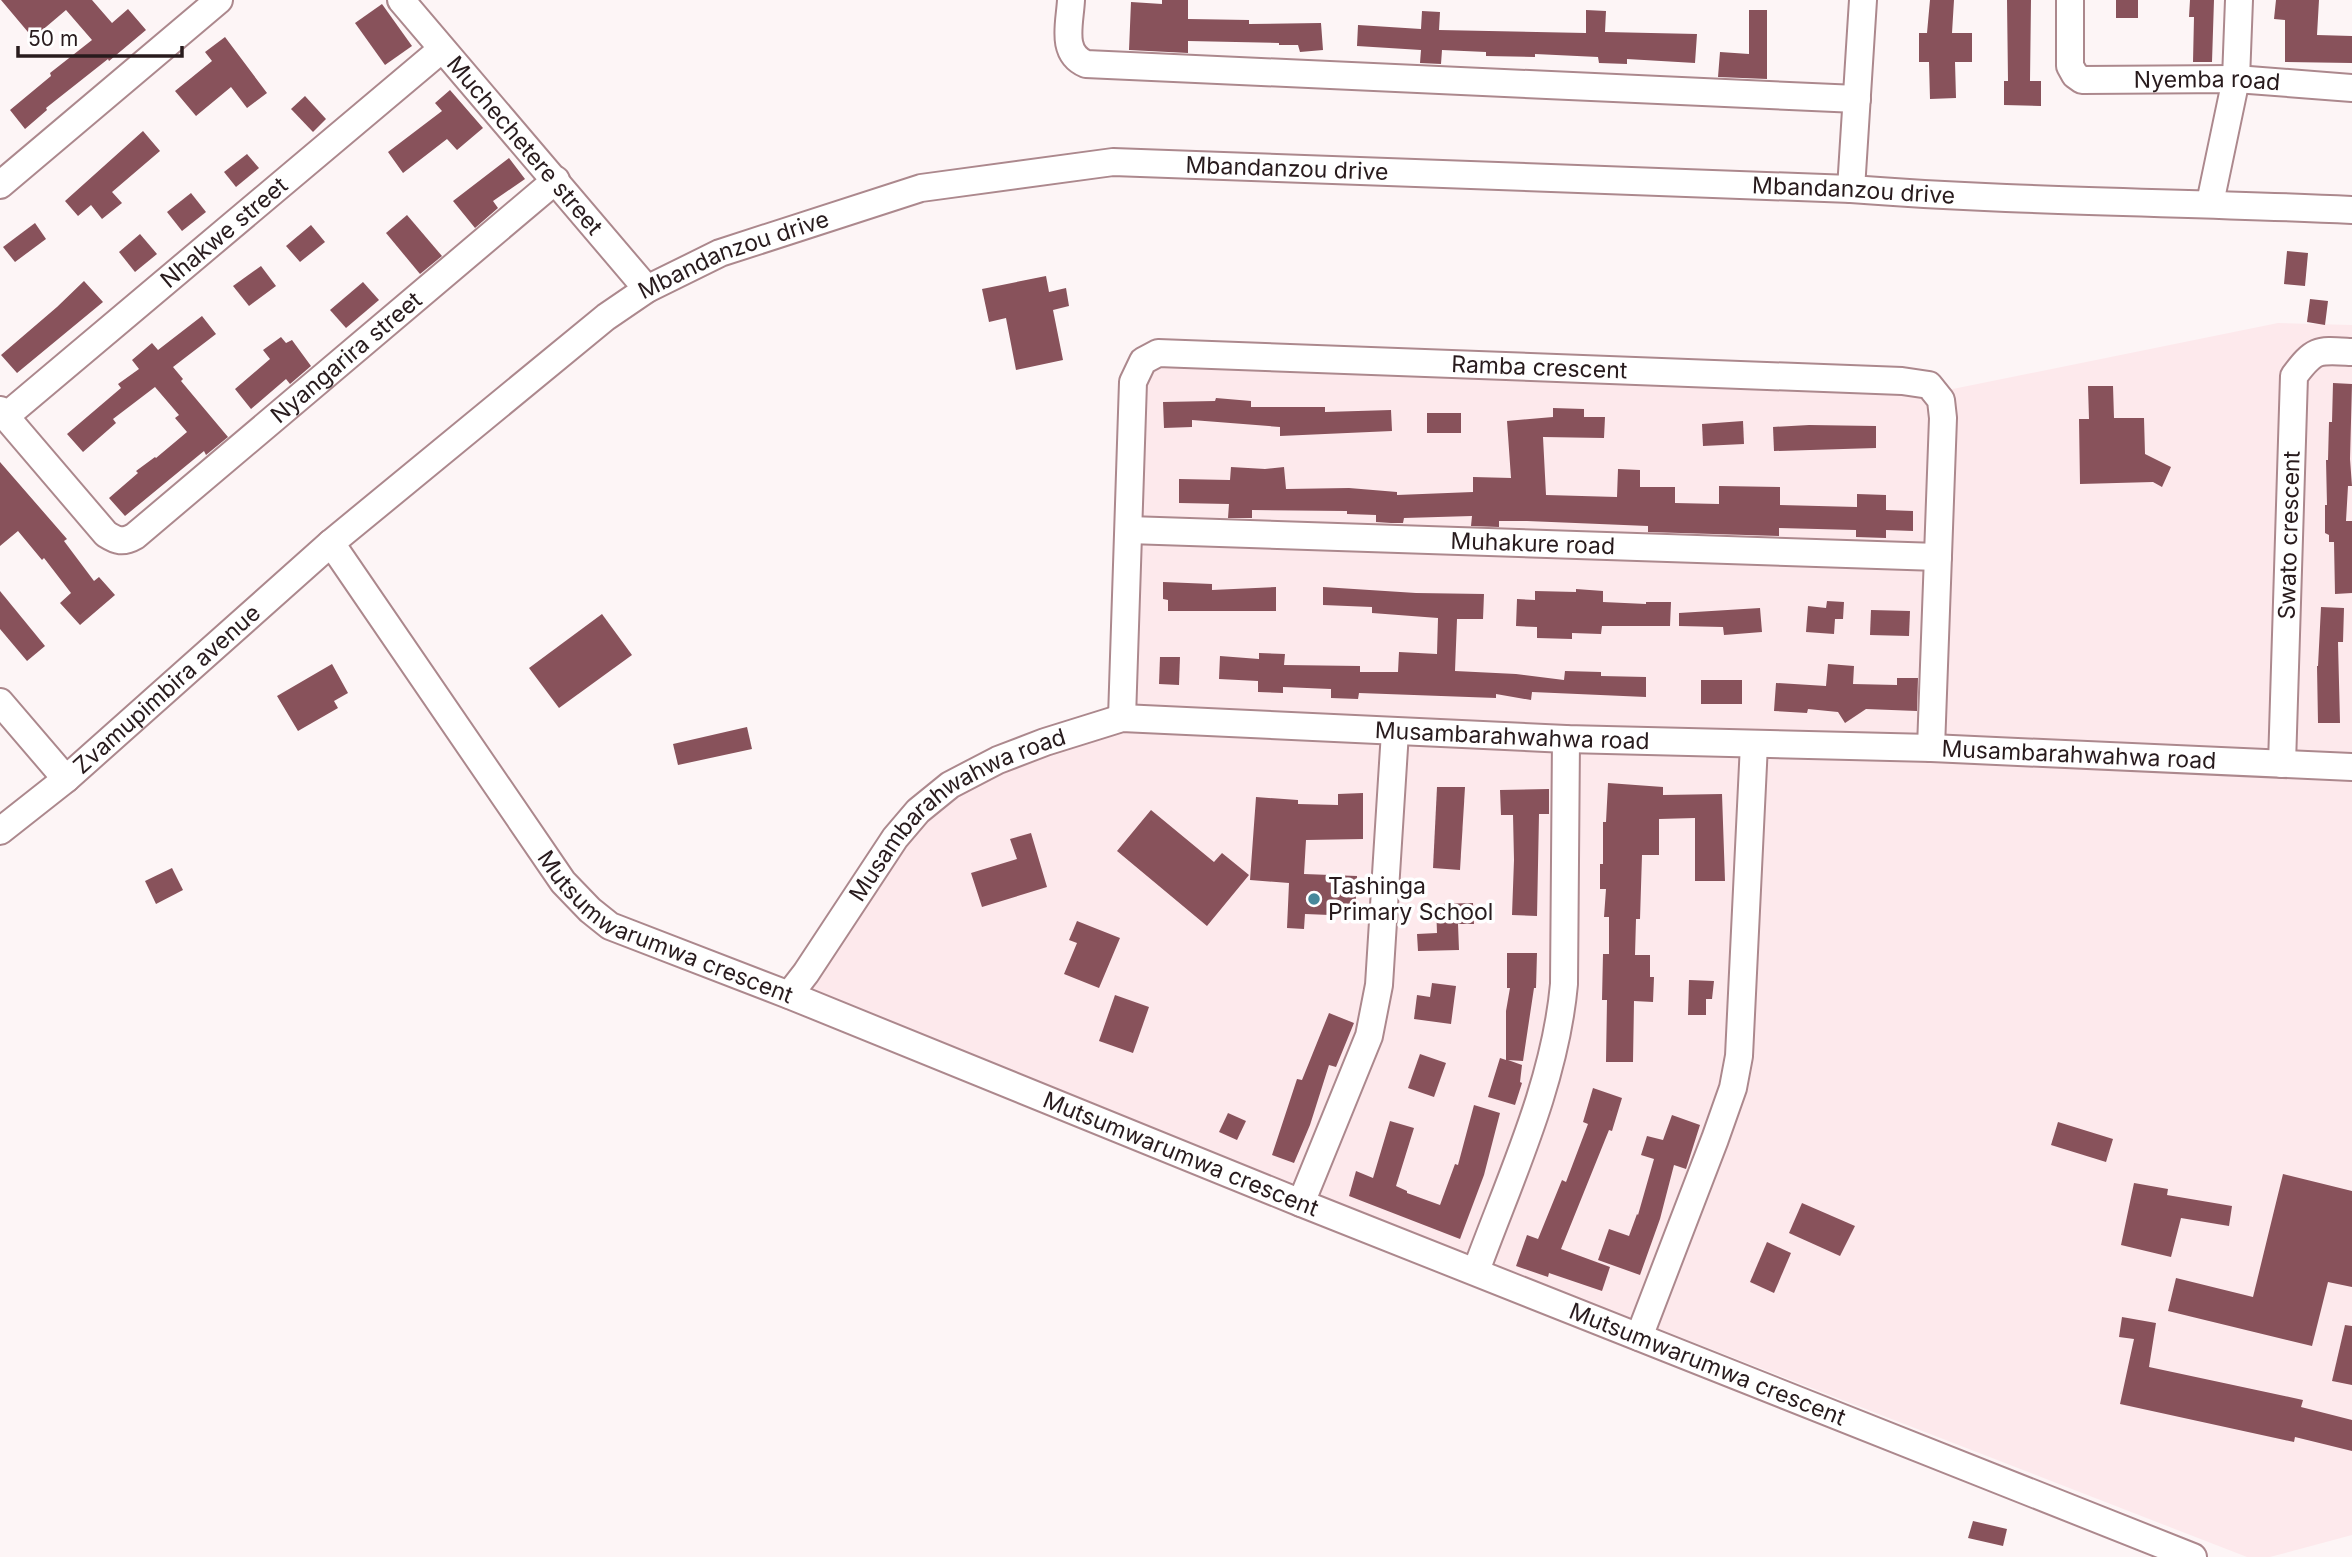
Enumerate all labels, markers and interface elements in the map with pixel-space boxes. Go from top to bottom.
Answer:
scale bar [18,14,182,58]
text: 50 m [28,26,78,51]
street label: Muchechetere street [441,50,609,241]
street label: Nyemba road [2134,65,2281,96]
street label: Mbandanzou drive [1185,151,1389,186]
street label: Nhakwe street [155,171,294,294]
street label: Mbandanzou drive [1752,171,1956,210]
street label: Mbandanzou drive [634,205,832,305]
street label: Nyangarira street [265,285,428,429]
street label: Ramba crescent [1451,350,1628,385]
street label: Swato crescent [2272,450,2306,620]
street label: Muhakure road [1450,527,1616,560]
street label: Zvamupimbira avenue [68,599,266,780]
street label: Musambarahwahwa road [1374,716,1650,755]
street label: Musambarahwahwa road [843,722,1069,907]
street label: Musambarahwahwa road [1941,734,2217,775]
street label: Mutsumwarumwa crescent [532,845,797,1009]
place label: Tashinga Primary School [1328,872,1493,926]
marker: Tashinga Primary School [1306,891,1322,907]
street label: Mutsumwarumwa crescent [1039,1086,1323,1223]
street label: Mutsumwarumwa crescent [1565,1297,1850,1432]

